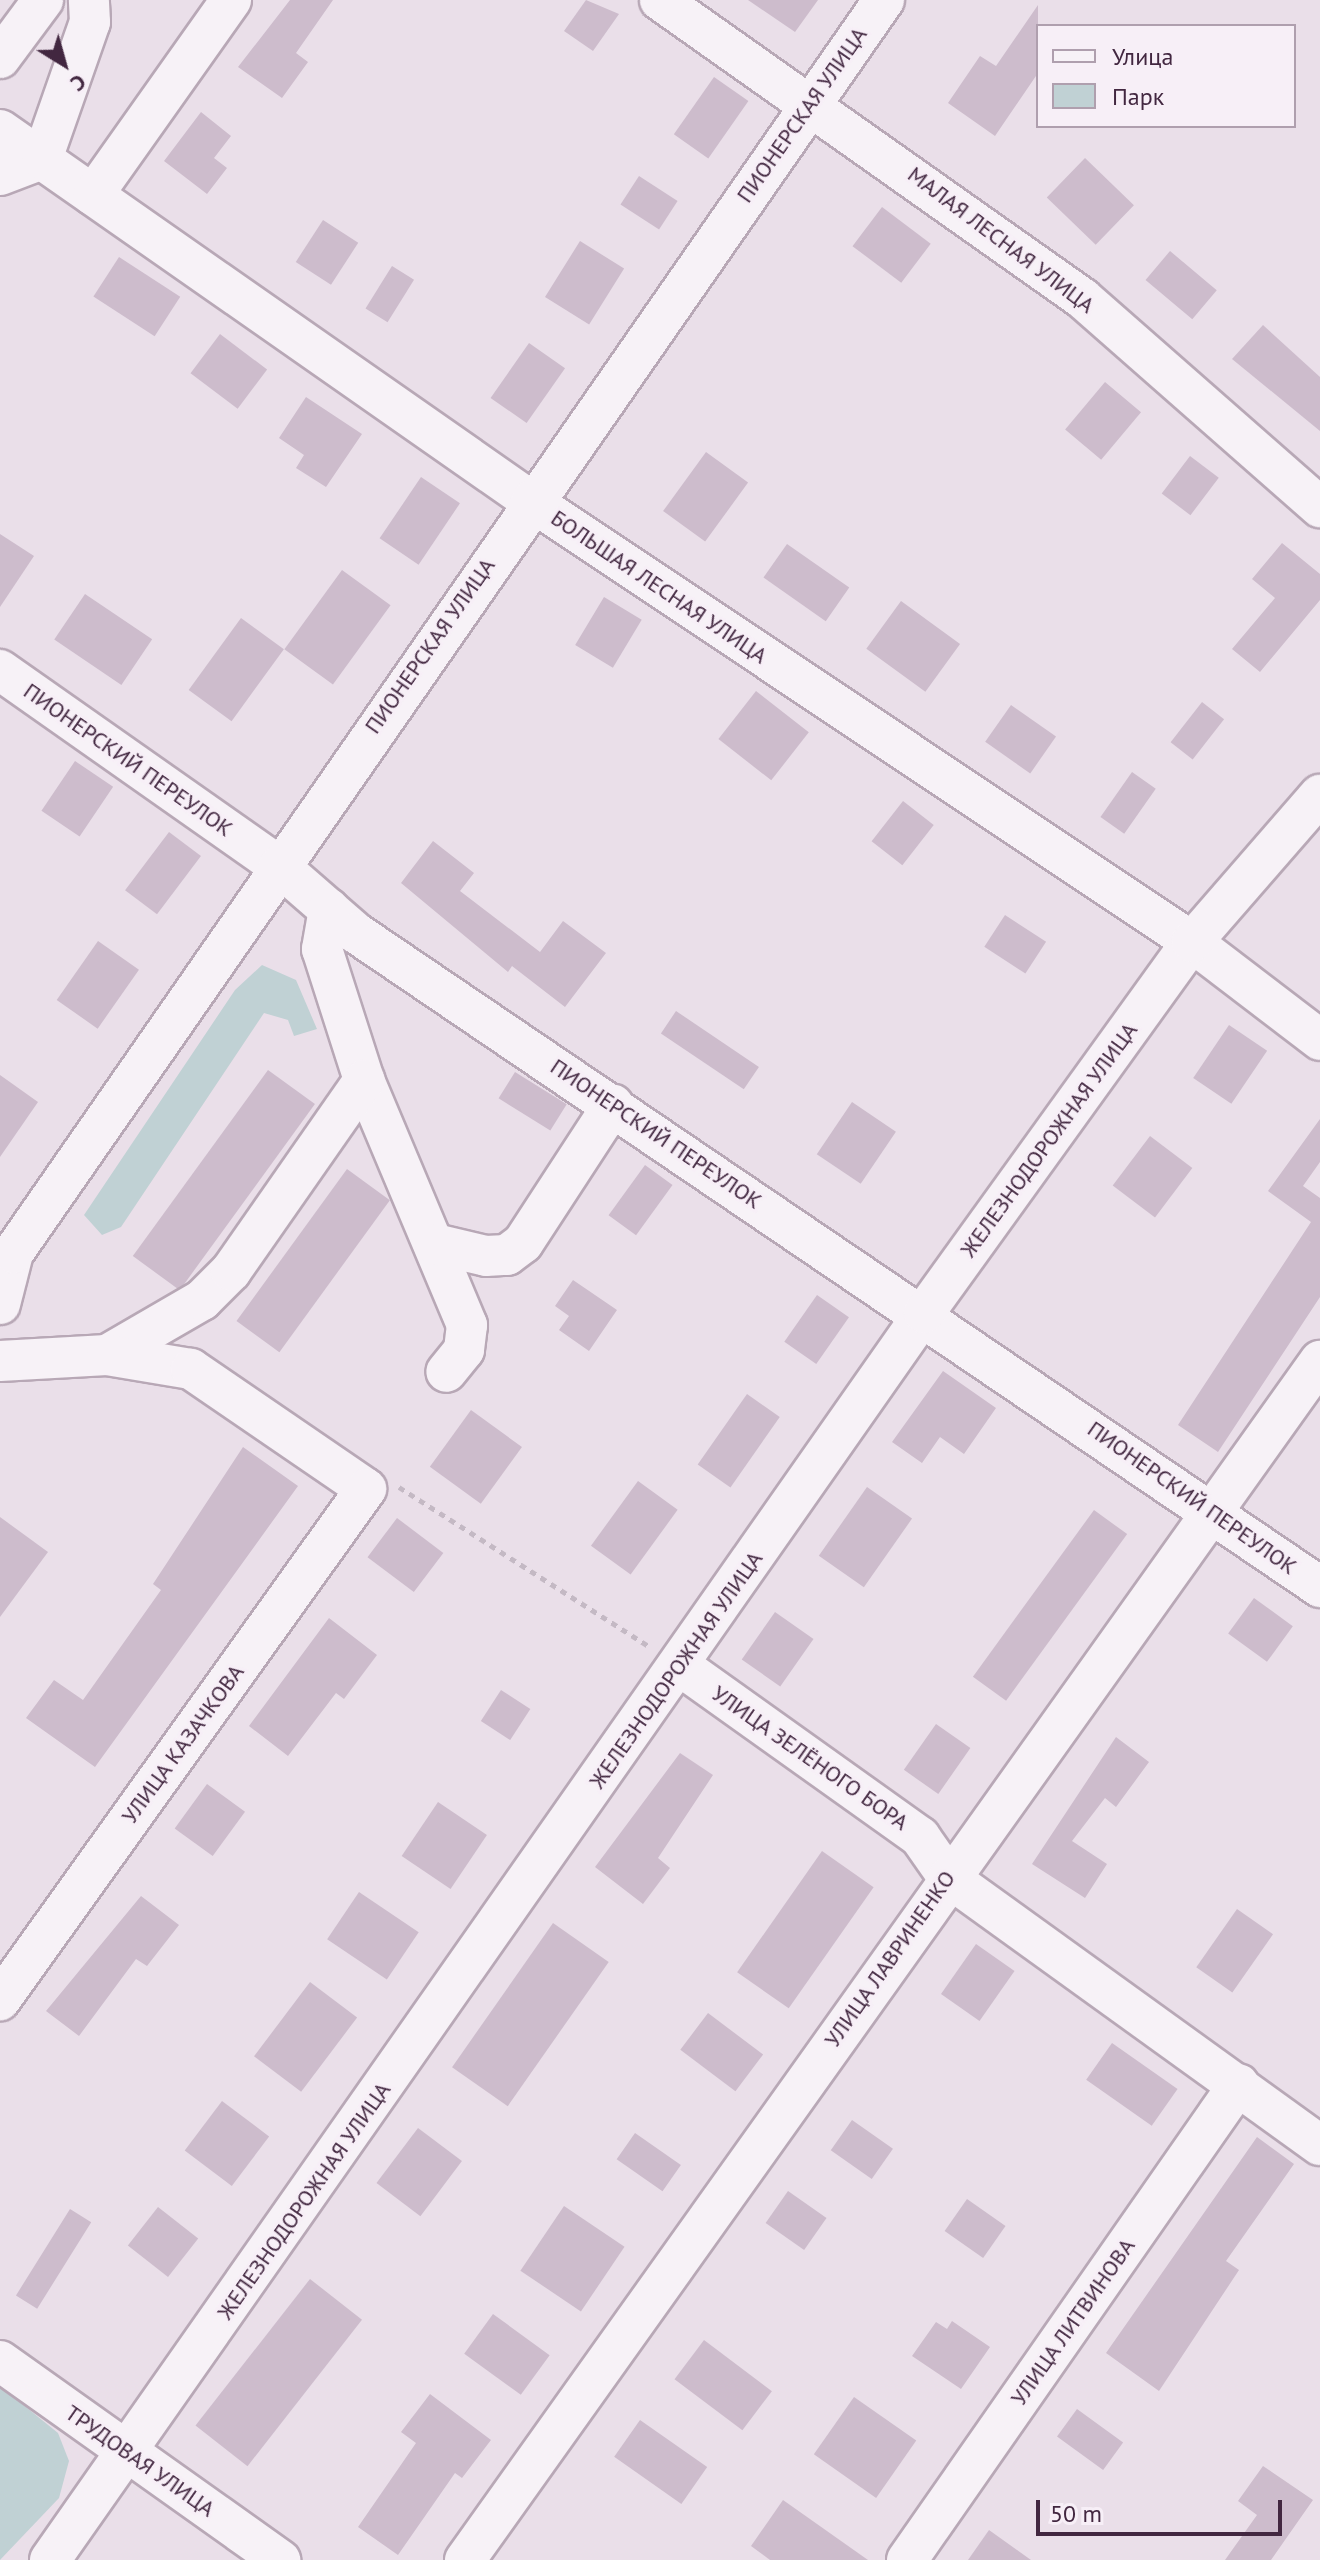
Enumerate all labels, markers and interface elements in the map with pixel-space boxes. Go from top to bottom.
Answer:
street label: ПИОНЕРСКАЯ УЛИЦА [731,22,873,208]
north arrow [24,24,104,104]
legend [1036,24,1296,128]
text: Улица [1112,41,1173,72]
text: С [65,68,92,98]
text: Парк [1112,81,1164,112]
street label: МАЛАЯ ЛЕСНАЯ УЛИЦА [902,161,1100,319]
street label: БОЛЬШАЯ ЛЕСНАЯ УЛИЦА [546,505,772,669]
street label: ПИОНЕРСКАЯ УЛИЦА [359,553,501,739]
street label: ПИОНЕРСКИЙ ПЕРЕУЛОК [18,678,238,842]
street label: ЖЕЛЕЗНОДОРОЖНАЯ УЛИЦА [955,1017,1143,1263]
street label: ПИОНЕРСКИЙ ПЕРЕУЛОК [545,1053,767,1215]
street label: ПИОНЕРСКИЙ ПЕРЕУЛОК [1082,1416,1302,1580]
street label: ЖЕЛЕЗНОДОРОЖНАЯ УЛИЦА [584,1546,768,1794]
street label: УЛИЦА КАЗАЧКОВА [116,1659,250,1829]
street label: УЛИЦА ЗЕЛЁНОГО БОРА [707,1680,913,1836]
street label: УЛИЦА ЛАВРИНЕНКО [819,1865,961,2053]
street label: ЖЕЛЕЗНОДОРОЖНАЯ УЛИЦА [212,2077,396,2325]
street label: УЛИЦА ЛИТВИНОВА [1005,2233,1141,2411]
street label: ТРУДОВАЯ УЛИЦА [60,2399,220,2523]
scale bar [1040,2484,1286,2534]
text: 50 m [1050,2498,1102,2529]

